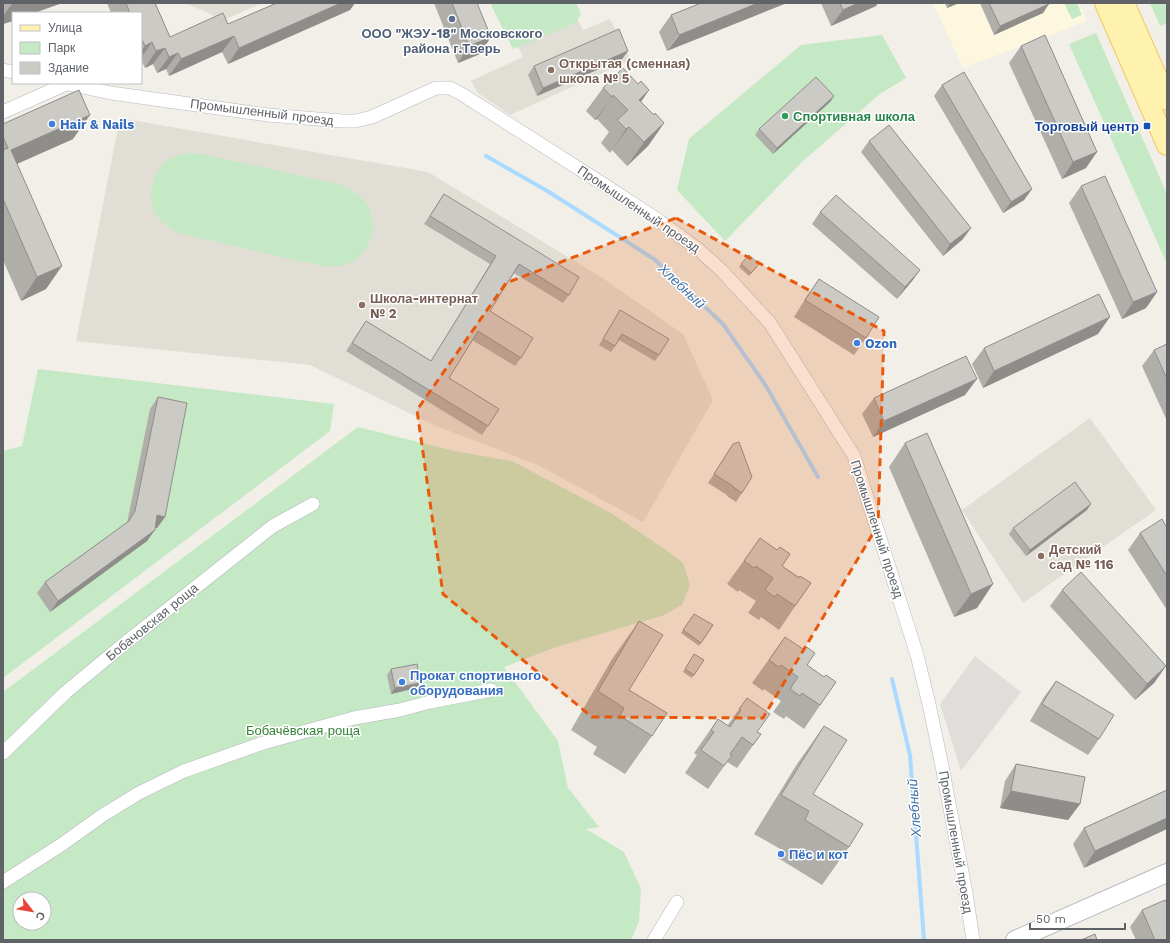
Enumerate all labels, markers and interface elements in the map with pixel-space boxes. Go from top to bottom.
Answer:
legend [12,12,142,84]
marker: ООО "ЖЭУ-18" Московского района г.Тверь [447,14,457,24]
text: Улица [48,21,82,35]
place label: ООО "ЖЭУ-18" Московского района г.Тверь [361,26,543,56]
text: Парк [48,41,76,55]
place label: Открытая (сменная) школа № 5 [559,56,691,86]
text: Здание [48,61,89,75]
marker: Открытая (сменная) школа № 5 [546,65,556,75]
street label: Промышленный проезд [189,96,335,128]
place label: Спортивная школа [793,109,916,124]
marker: Спортивная школа [780,111,790,121]
place label: Hair & Nails [60,117,134,132]
marker: Hair & Nails [47,119,57,129]
place label: Торговый центр [1035,119,1139,134]
marker: Торговый центр [1142,121,1152,131]
street label: Промышленный проезд [575,162,703,256]
water label: Хлебный [654,259,709,312]
place label: Школа-интернат № 2 [370,291,478,321]
marker: Школа-интернат № 2 [357,300,367,310]
place label: Ozon [865,336,897,351]
marker: Ozon [852,338,862,348]
street label: Промышленный проезд [848,458,907,600]
place label: Детский сад № 116 [1049,542,1114,572]
marker: Детский сад № 116 [1036,551,1046,561]
street label: Бобачовская роща [103,580,202,664]
place label: Прокат спортивного оборудования [410,668,541,698]
marker: Прокат спортивного оборудования [397,677,407,687]
park label: Бобачёвская роща [246,723,361,738]
street label: Промышленный проезд [936,770,976,915]
water label: Хлебный [904,778,924,839]
place label: Пёс и кот [789,847,849,862]
marker: Пёс и кот [776,849,786,859]
north arrow [12,891,52,931]
scale bar [1030,905,1125,931]
text: С [32,909,48,923]
text: 50 m [1036,912,1066,926]

